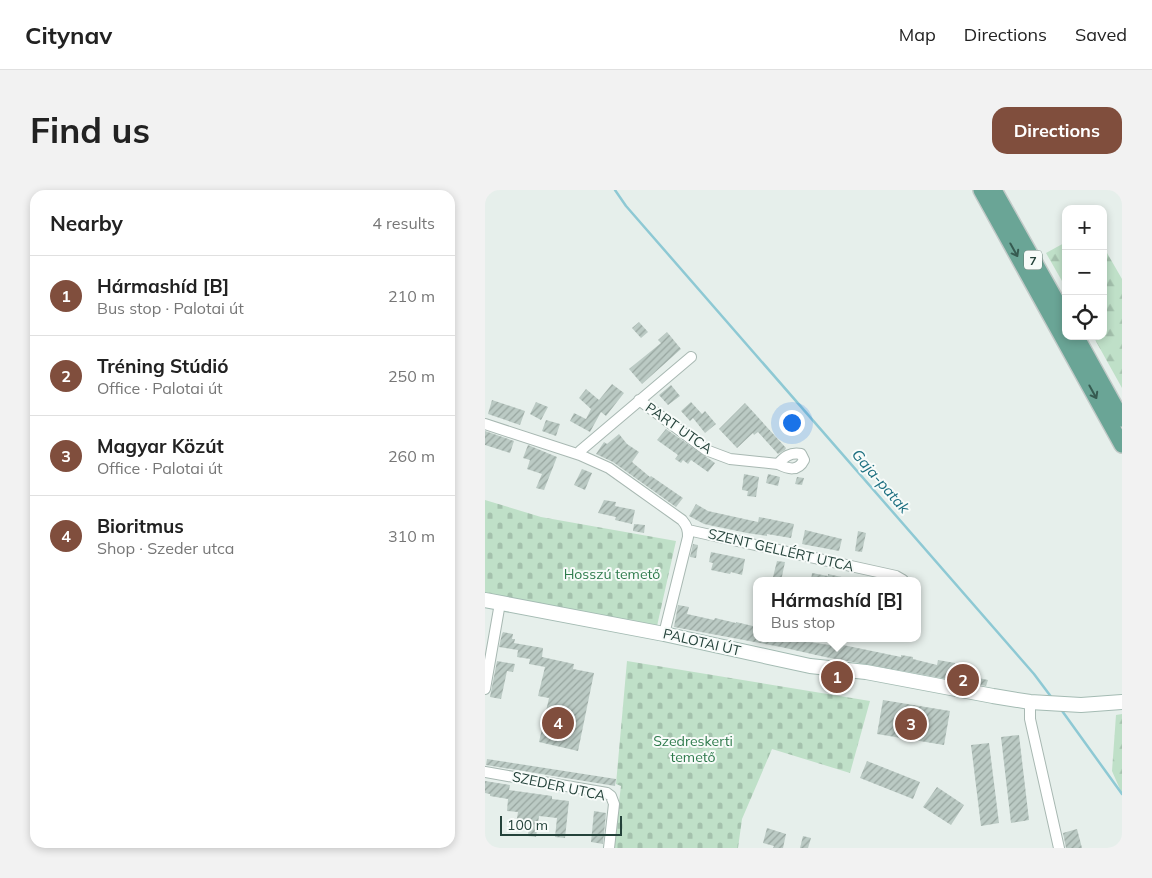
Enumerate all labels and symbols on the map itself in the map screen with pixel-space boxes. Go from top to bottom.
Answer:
one-way arrow [1009,243,1019,258]
road number: 7 [1024,250,1042,270]
one-way arrow [1088,385,1098,400]
street label: PART UTCA [642,398,717,458]
your location [779,410,805,436]
water label: Gaja-patak [848,445,915,518]
street label: SZENT GELLÉRT UTCA [706,524,856,576]
park label: Hosszú temető [564,565,660,583]
street label: PALOTAI ÚT [661,624,743,660]
pin: 1 [821,658,853,696]
pin: 2 [947,661,979,699]
pin: 4 [542,704,574,742]
pin: 3 [895,705,927,743]
park label: Szedreskerti temető [653,732,733,766]
street label: SZEDER UTCA [511,767,608,805]
scale bar [500,813,623,836]

